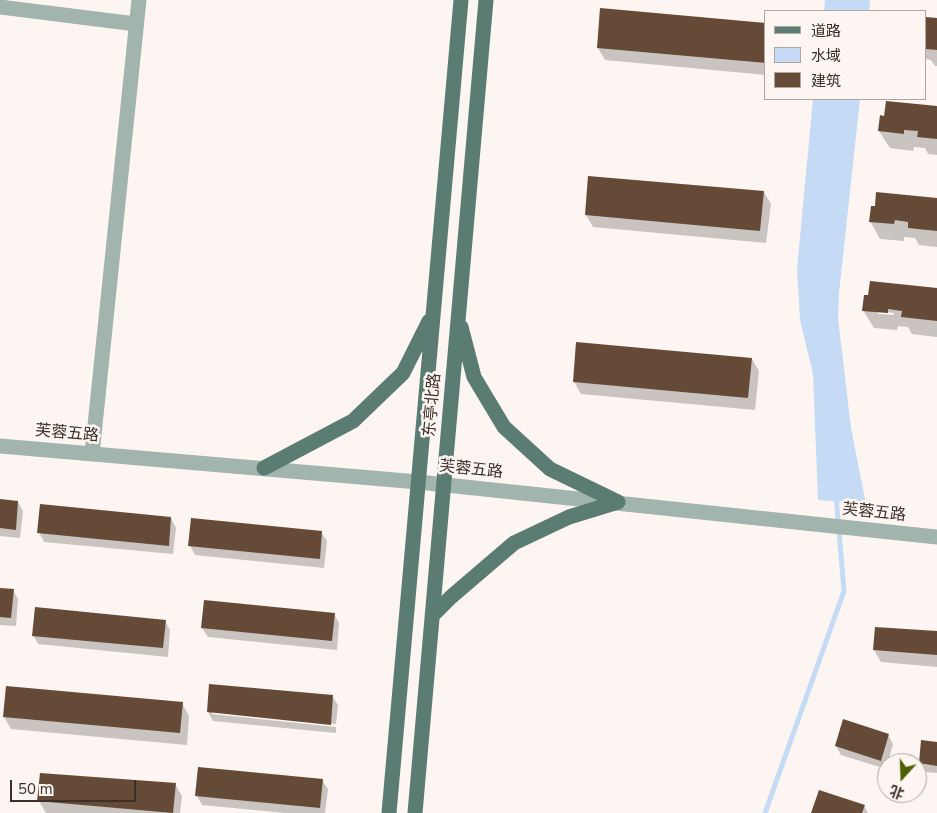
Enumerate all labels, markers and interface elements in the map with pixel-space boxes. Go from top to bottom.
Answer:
legend [764,10,927,100]
text: 道路 [811,21,841,41]
text: 水域 [811,46,841,66]
text: 建筑 [811,71,841,91]
street label: 东亭北路 [421,372,445,438]
street label: 芙蓉五路 [34,422,100,446]
street label: 芙蓉五路 [438,457,504,483]
street label: 芙蓉五路 [841,500,907,526]
north arrow [877,753,927,803]
scale bar [12,770,139,802]
text: 50 m [18,779,53,799]
text: 北 [887,780,907,803]

